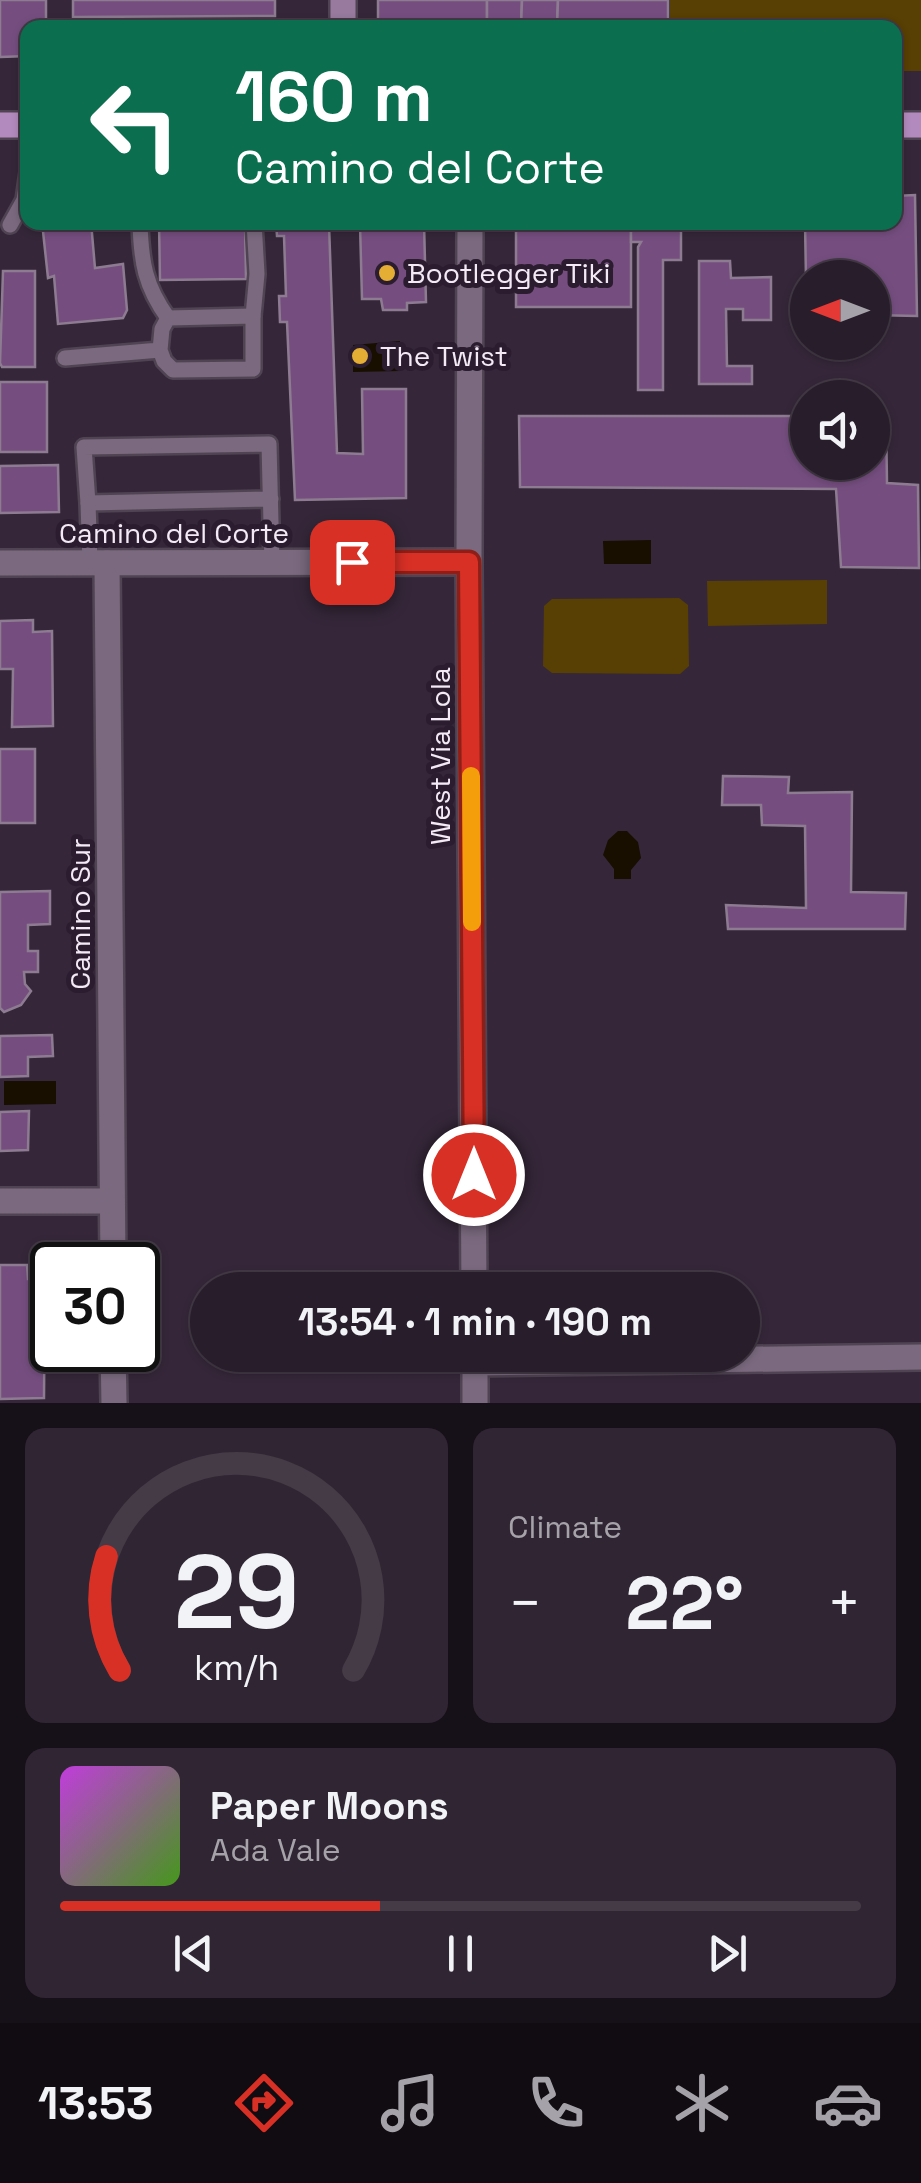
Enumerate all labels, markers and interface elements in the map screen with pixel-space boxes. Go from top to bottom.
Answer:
text: 160 m [235,52,433,141]
icon: left [70,60,200,190]
text: Camino del Corte [235,139,605,196]
place label: Bootlegger Tiki [407,255,610,291]
north arrow [790,260,890,360]
map controls [790,260,890,480]
marker: Bootlegger Tiki [376,262,398,284]
place label: The Twist [380,338,508,374]
marker: The Twist [349,345,371,367]
button: sound [790,380,890,480]
street label: Camino del Corte [59,515,289,551]
pin [310,520,395,605]
icon: arrive [325,535,380,590]
street label: West Via Lola [422,667,458,845]
street label: Camino Sur [62,838,98,990]
position arrow [422,1123,526,1227]
speed limit sign: 30 [30,1242,160,1372]
text: 13:54 · 1 min · 190 m [298,1298,652,1346]
text: Climate [508,1507,622,1547]
text: 29 [174,1526,299,1658]
text: 22° [625,1555,744,1651]
text: − [508,1568,542,1638]
text: + [827,1568,861,1638]
text: km/h [194,1645,279,1690]
text: Paper Moons [210,1782,449,1830]
text: Ada Vale [210,1830,341,1870]
icon: previous [166,1926,221,1981]
icon: pause [433,1926,488,1981]
icon: next [700,1926,755,1981]
icon: directions [229,2068,299,2138]
icon: music [375,2068,445,2138]
icon: phone [521,2068,591,2138]
icon: climate [667,2068,737,2138]
icon: car [813,2068,883,2138]
text: 13:53 [38,2075,153,2132]

